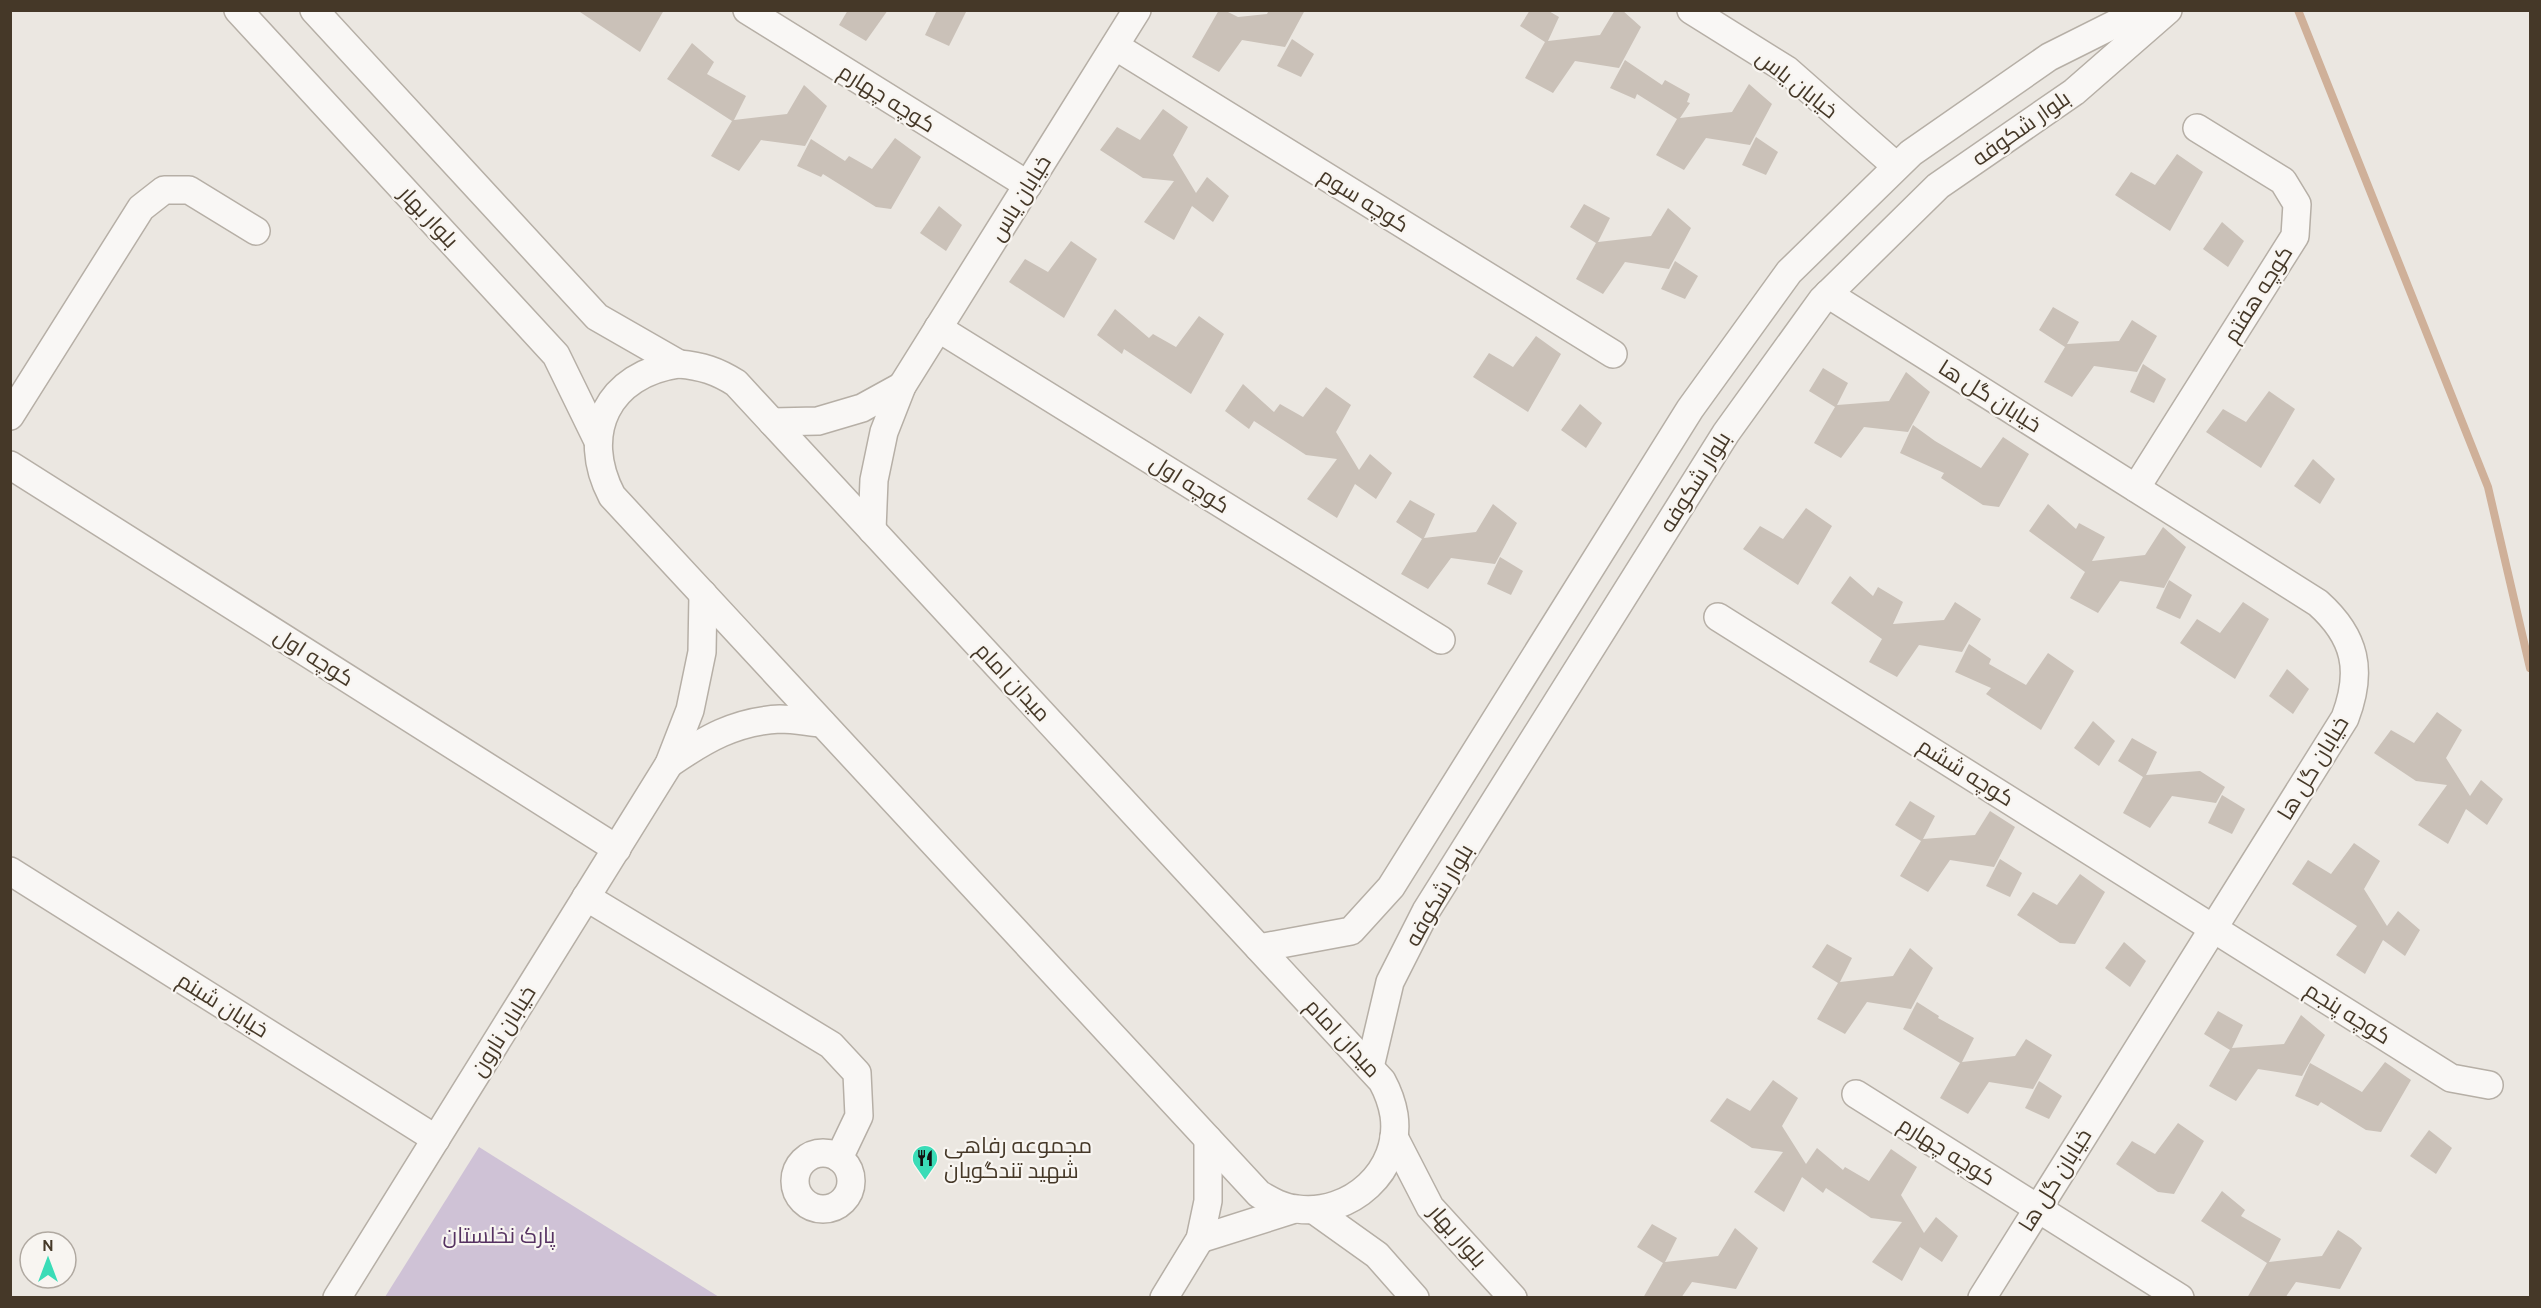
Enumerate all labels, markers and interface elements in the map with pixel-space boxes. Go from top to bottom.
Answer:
street label: خیابان یاس [1751,44,1843,124]
street label: کوچه چهارم [833,58,940,140]
street label: بلوار شکوفه [1967,84,2075,172]
street label: خیابان یاس [983,150,1057,246]
street label: کوچه سوم [1313,162,1414,240]
street label: بلوار بهار [392,179,464,254]
street label: کوچه هفتم [2218,241,2300,348]
street label: خیابان گل ها [1934,354,2046,438]
street label: بلوار شکوفه [1653,427,1737,537]
street label: کوچه اول [1145,449,1235,520]
street label: کوچه اول [269,622,359,693]
street label: میدان امام [968,637,1056,728]
street label: خیابان گل ها [2271,711,2355,825]
street label: کوچه ششم [1912,732,2019,814]
street label: بلوار شکوفه [1399,839,1479,951]
street label: خیابان شبنم [171,966,274,1045]
street label: کوچه پنجم [2299,976,2396,1052]
street label: خیابان نارون [465,981,541,1081]
street label: میدان امام [1298,993,1386,1084]
street label: کوچه چهارم [1893,1111,2000,1193]
street label: خیابان گل ها [2013,1124,2097,1236]
place label: مجموعه رفاهی شهید تندگویان [944,1132,1092,1184]
restaurant icon: مجموعه رفاهی شهید تندگویان [910,1143,940,1181]
street label: بلوار بهار [1422,1197,1493,1273]
park label: پارک نخلستان [443,1222,556,1250]
north arrow [18,1230,78,1290]
text: N [42,1236,54,1255]

